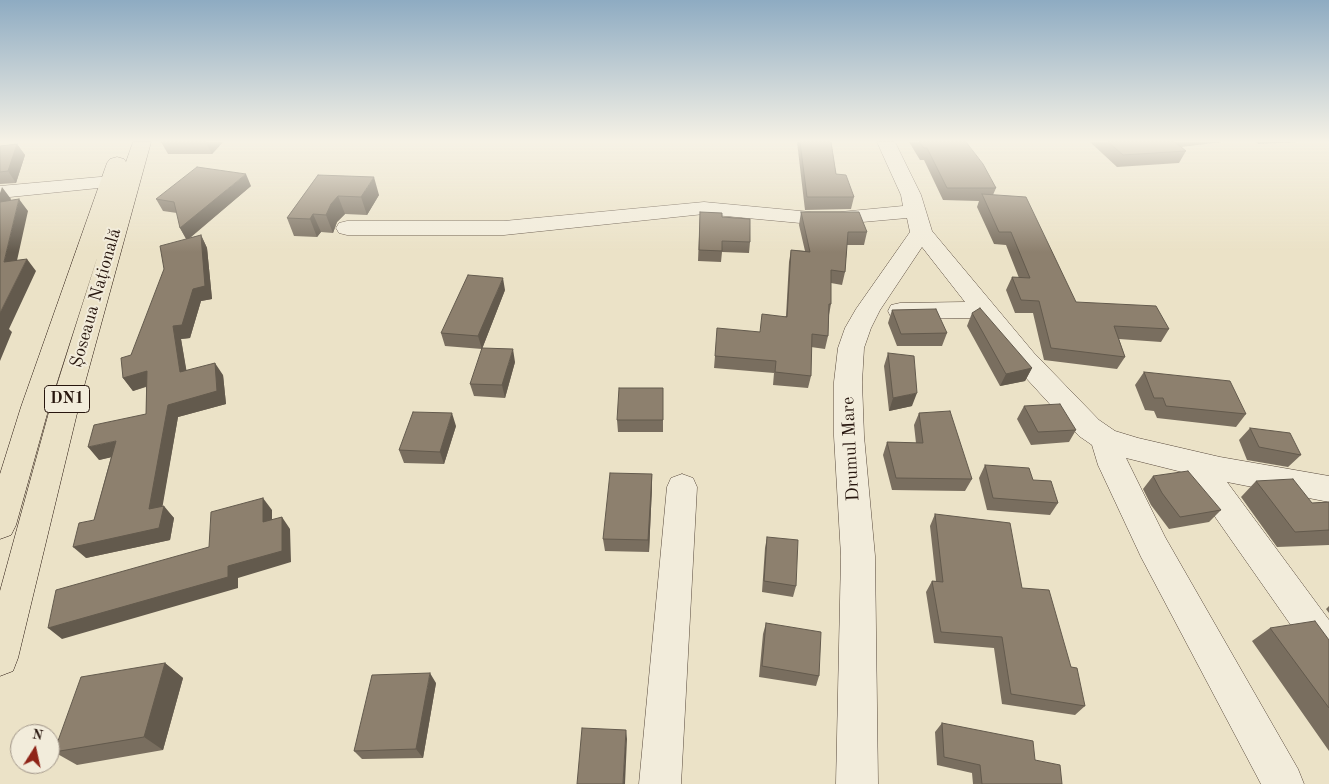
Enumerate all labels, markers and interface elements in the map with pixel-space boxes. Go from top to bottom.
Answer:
street label: Șoseaua Națională [66,226,126,370]
road number: DN1 [44,386,90,412]
street label: Drumul Mare [837,396,865,502]
north arrow [10,724,60,774]
text: N [31,727,44,743]

